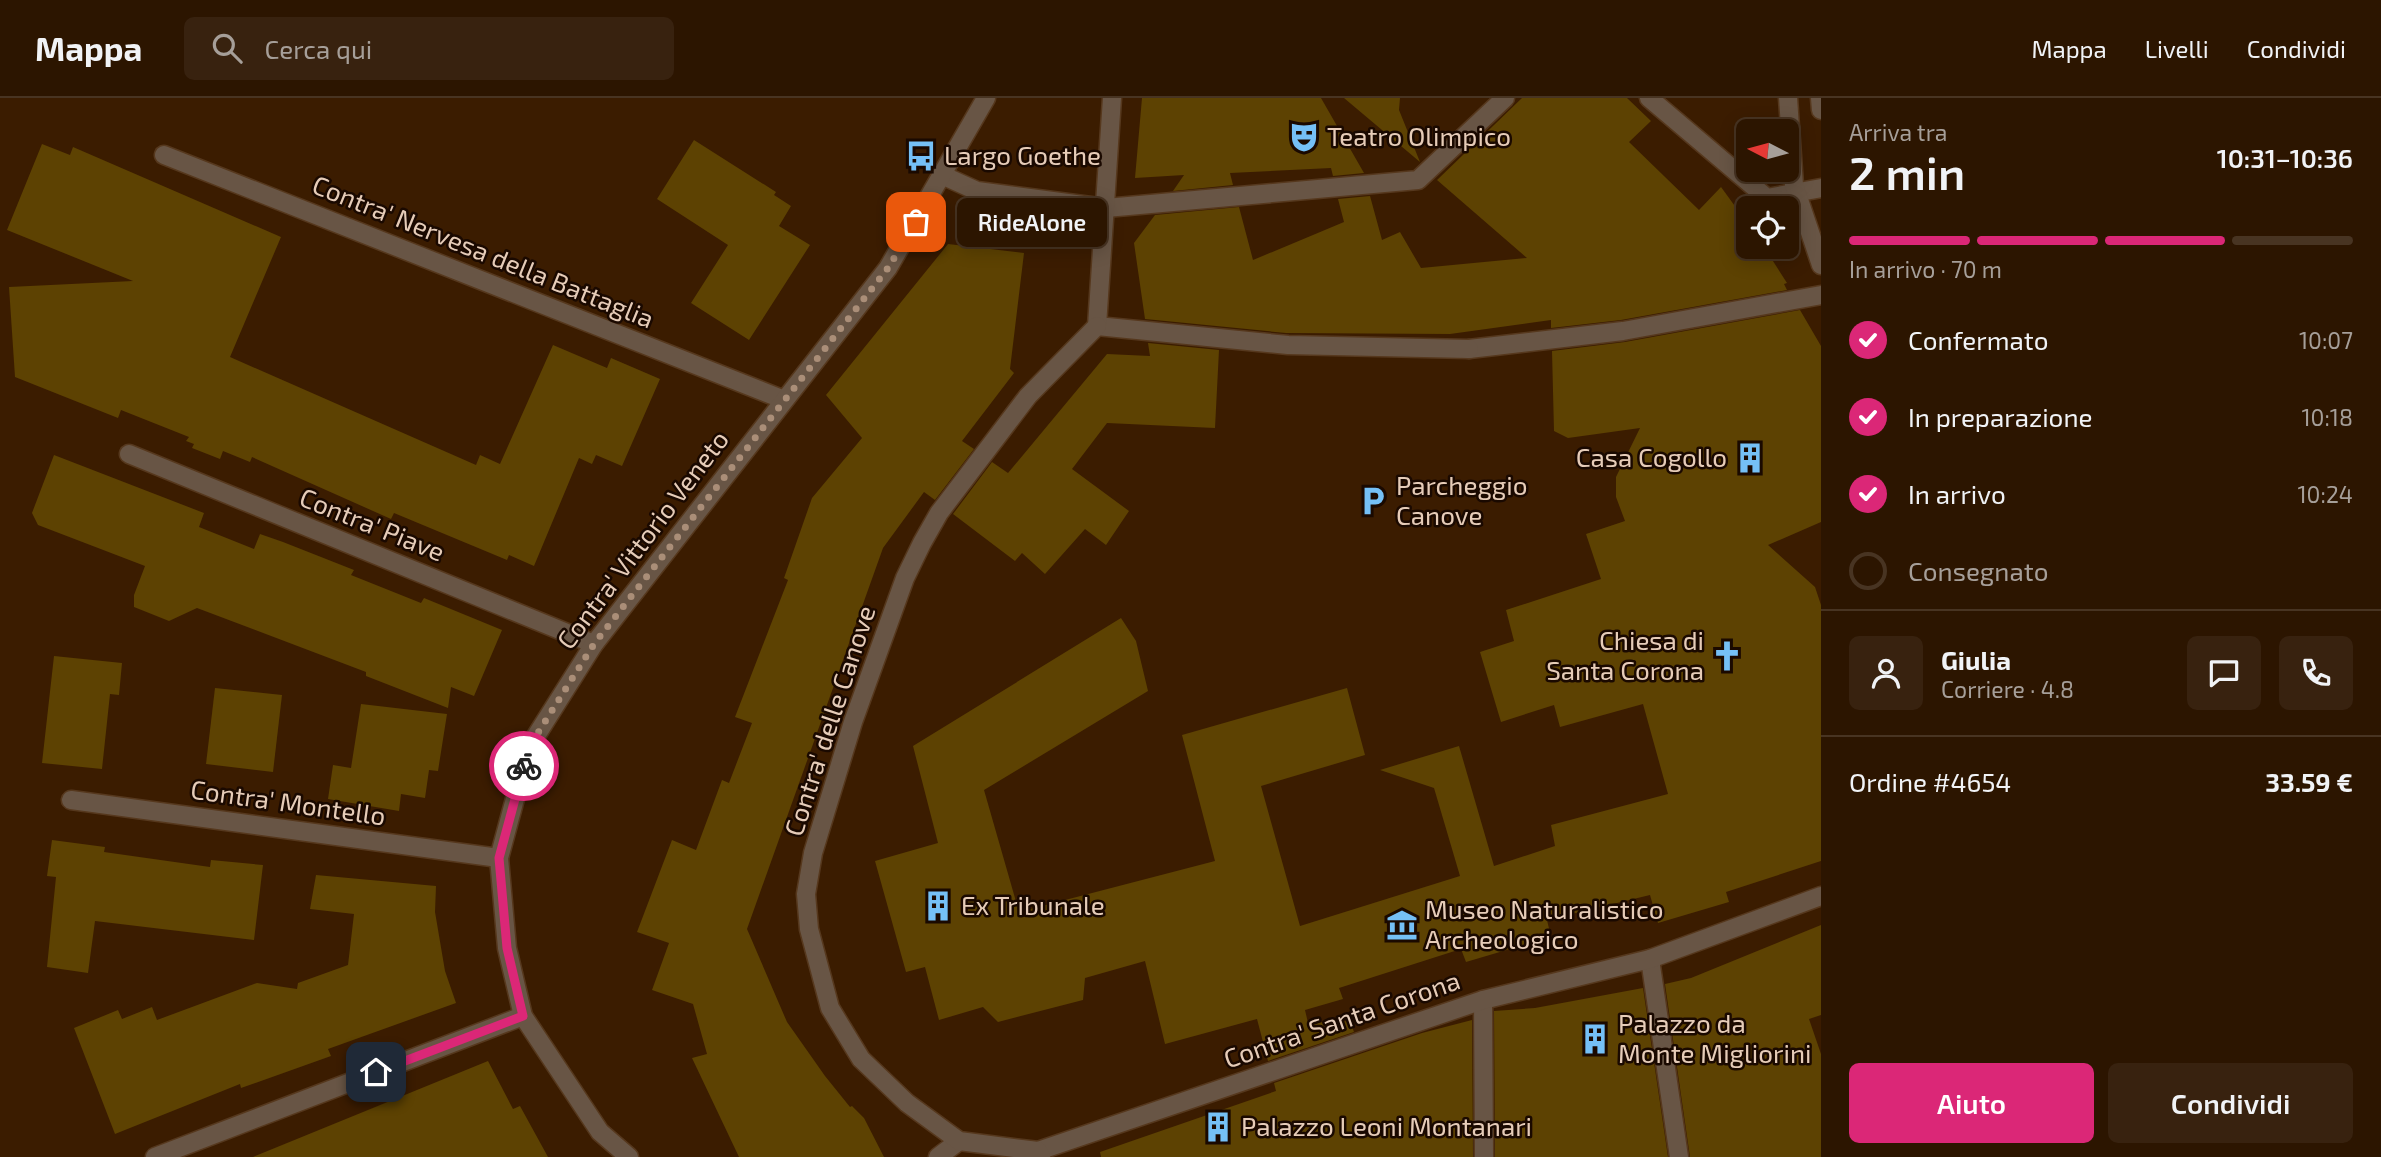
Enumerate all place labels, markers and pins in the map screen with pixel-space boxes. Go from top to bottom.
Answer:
theatre icon: Teatro Olimpico [1287,120,1321,154]
place label: Teatro Olimpico [1327,120,1511,151]
bus stop icon: Largo Goethe [904,139,938,173]
place label: Largo Goethe [944,139,1101,170]
pin [886,192,946,252]
callout: RideAlone [958,198,1108,246]
place label: Casa Cogollo [1576,441,1727,472]
building icon: Casa Cogollo [1733,441,1767,475]
place label: Parcheggio Canove [1396,469,1528,530]
parking icon: Parcheggio Canove [1356,484,1390,518]
place label: Chiesa di Santa Corona [1546,624,1704,685]
church icon: Chiesa di Santa Corona [1710,639,1744,673]
building icon: Ex Tribunale [921,889,955,923]
place label: Ex Tribunale [961,889,1105,920]
place label: Museo Naturalistico Archeologico [1425,893,1663,954]
museum icon: Museo Naturalistico Archeologico [1385,908,1419,942]
place label: Palazzo da Monte Migliorini [1618,1007,1811,1068]
building icon: Palazzo da Monte Migliorini [1578,1022,1612,1056]
pin [346,1042,406,1102]
building icon: Palazzo Leoni Montanari [1201,1110,1235,1144]
place label: Palazzo Leoni Montanari [1241,1110,1532,1141]

